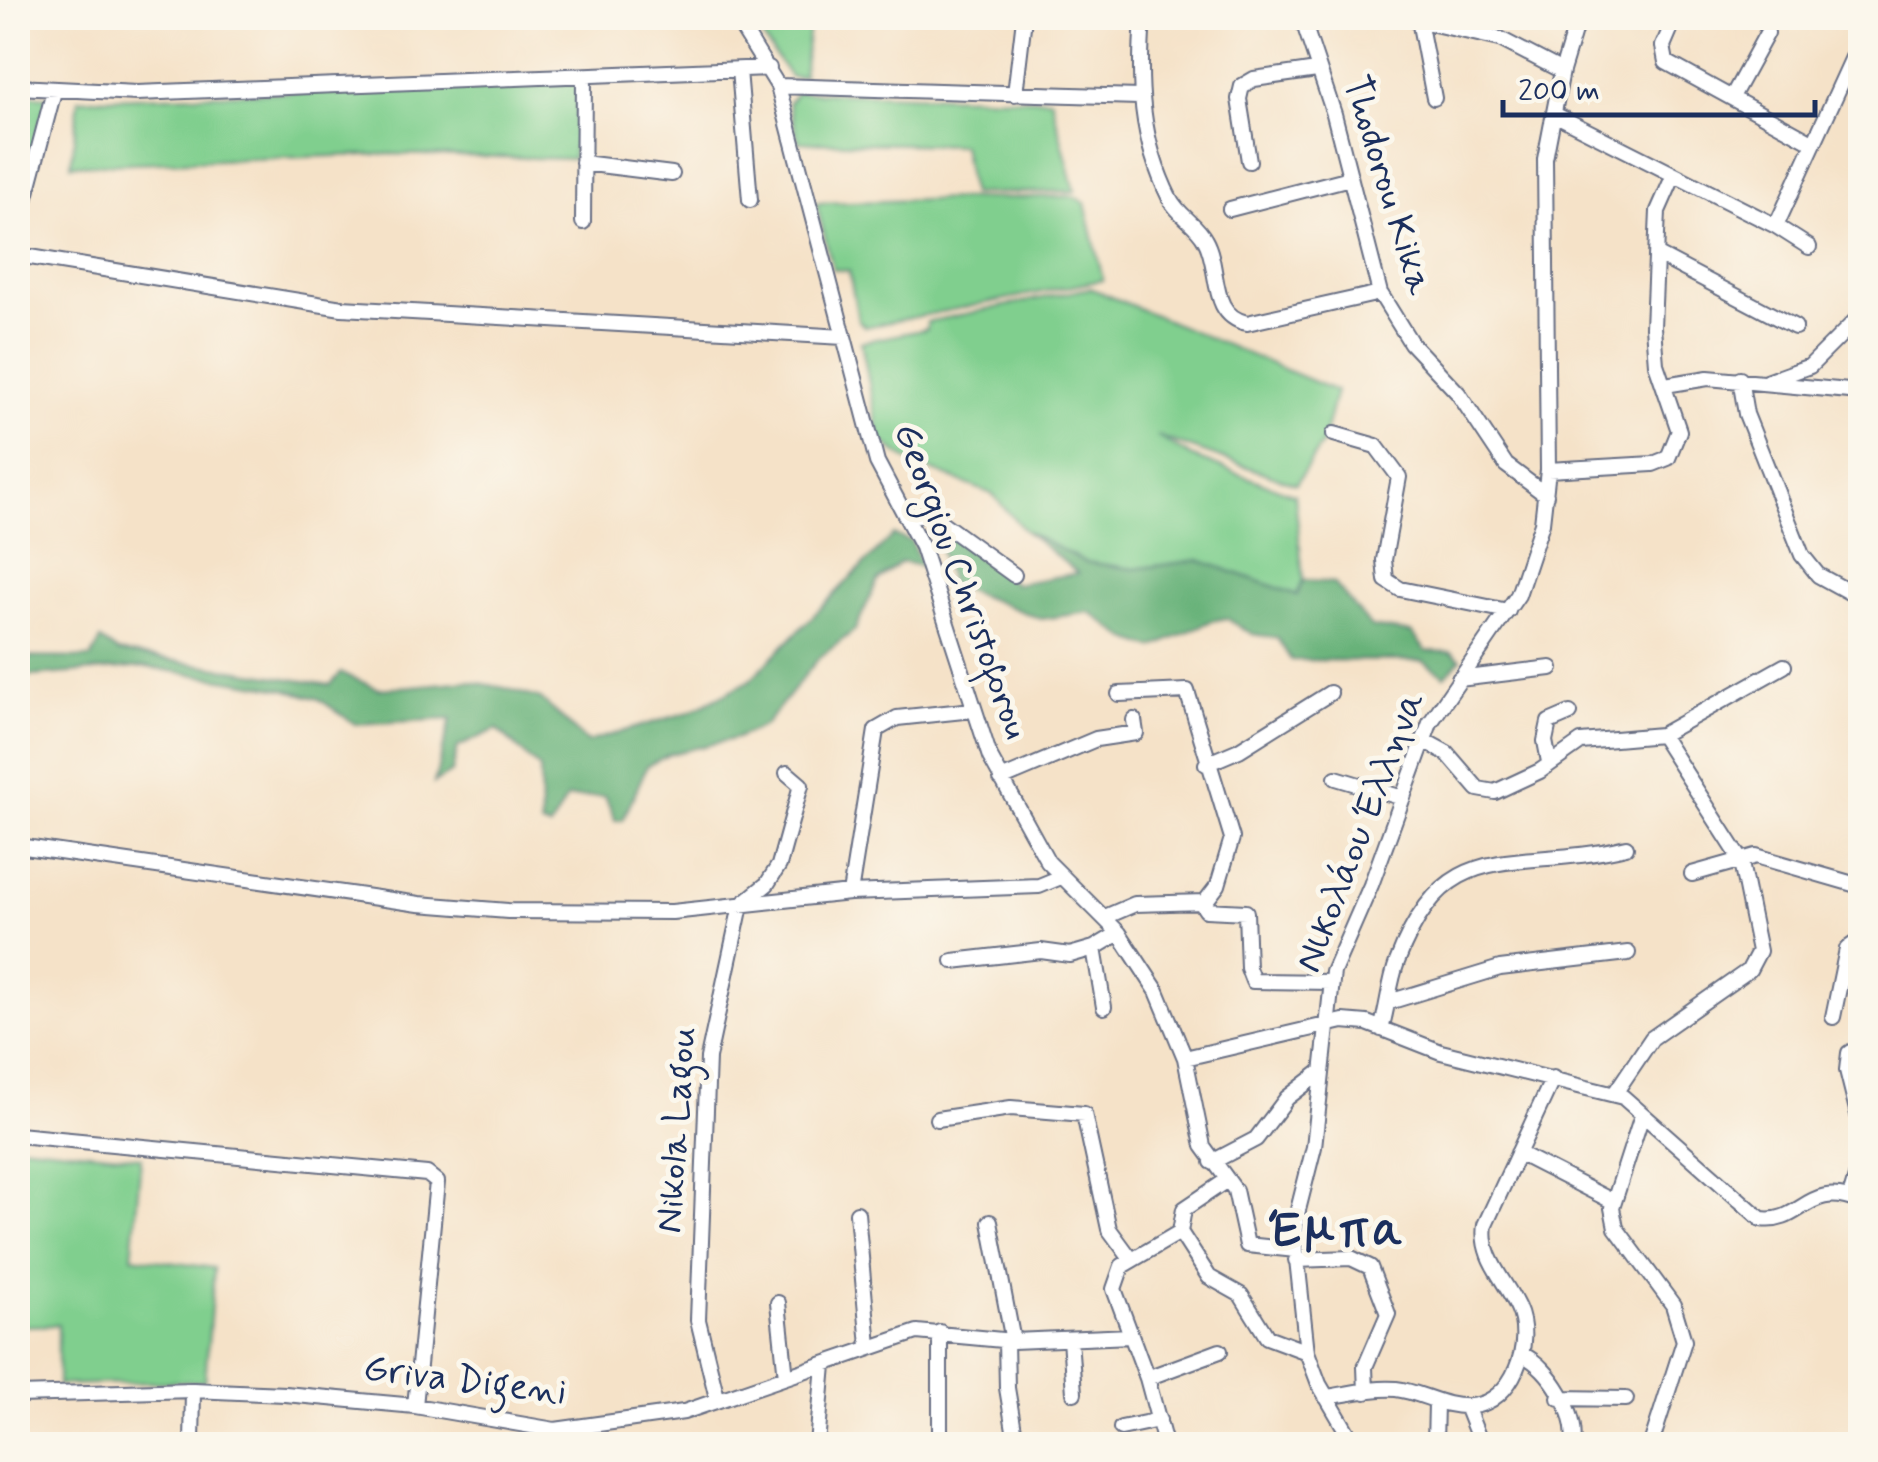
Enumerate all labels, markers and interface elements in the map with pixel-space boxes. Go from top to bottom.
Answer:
scale bar [1503,55,1816,117]
street label: Thodorou Kika [1330,69,1444,301]
text: 200 m [1518,72,1600,111]
street label: Georgiou Christoforou [877,416,1041,747]
street label: Νικολάου Έλληνα [1285,684,1437,980]
street label: Nikola Lagou [645,1025,713,1235]
district label: Έμπα [1269,1200,1405,1263]
street label: Griva Digeni [360,1344,569,1422]

